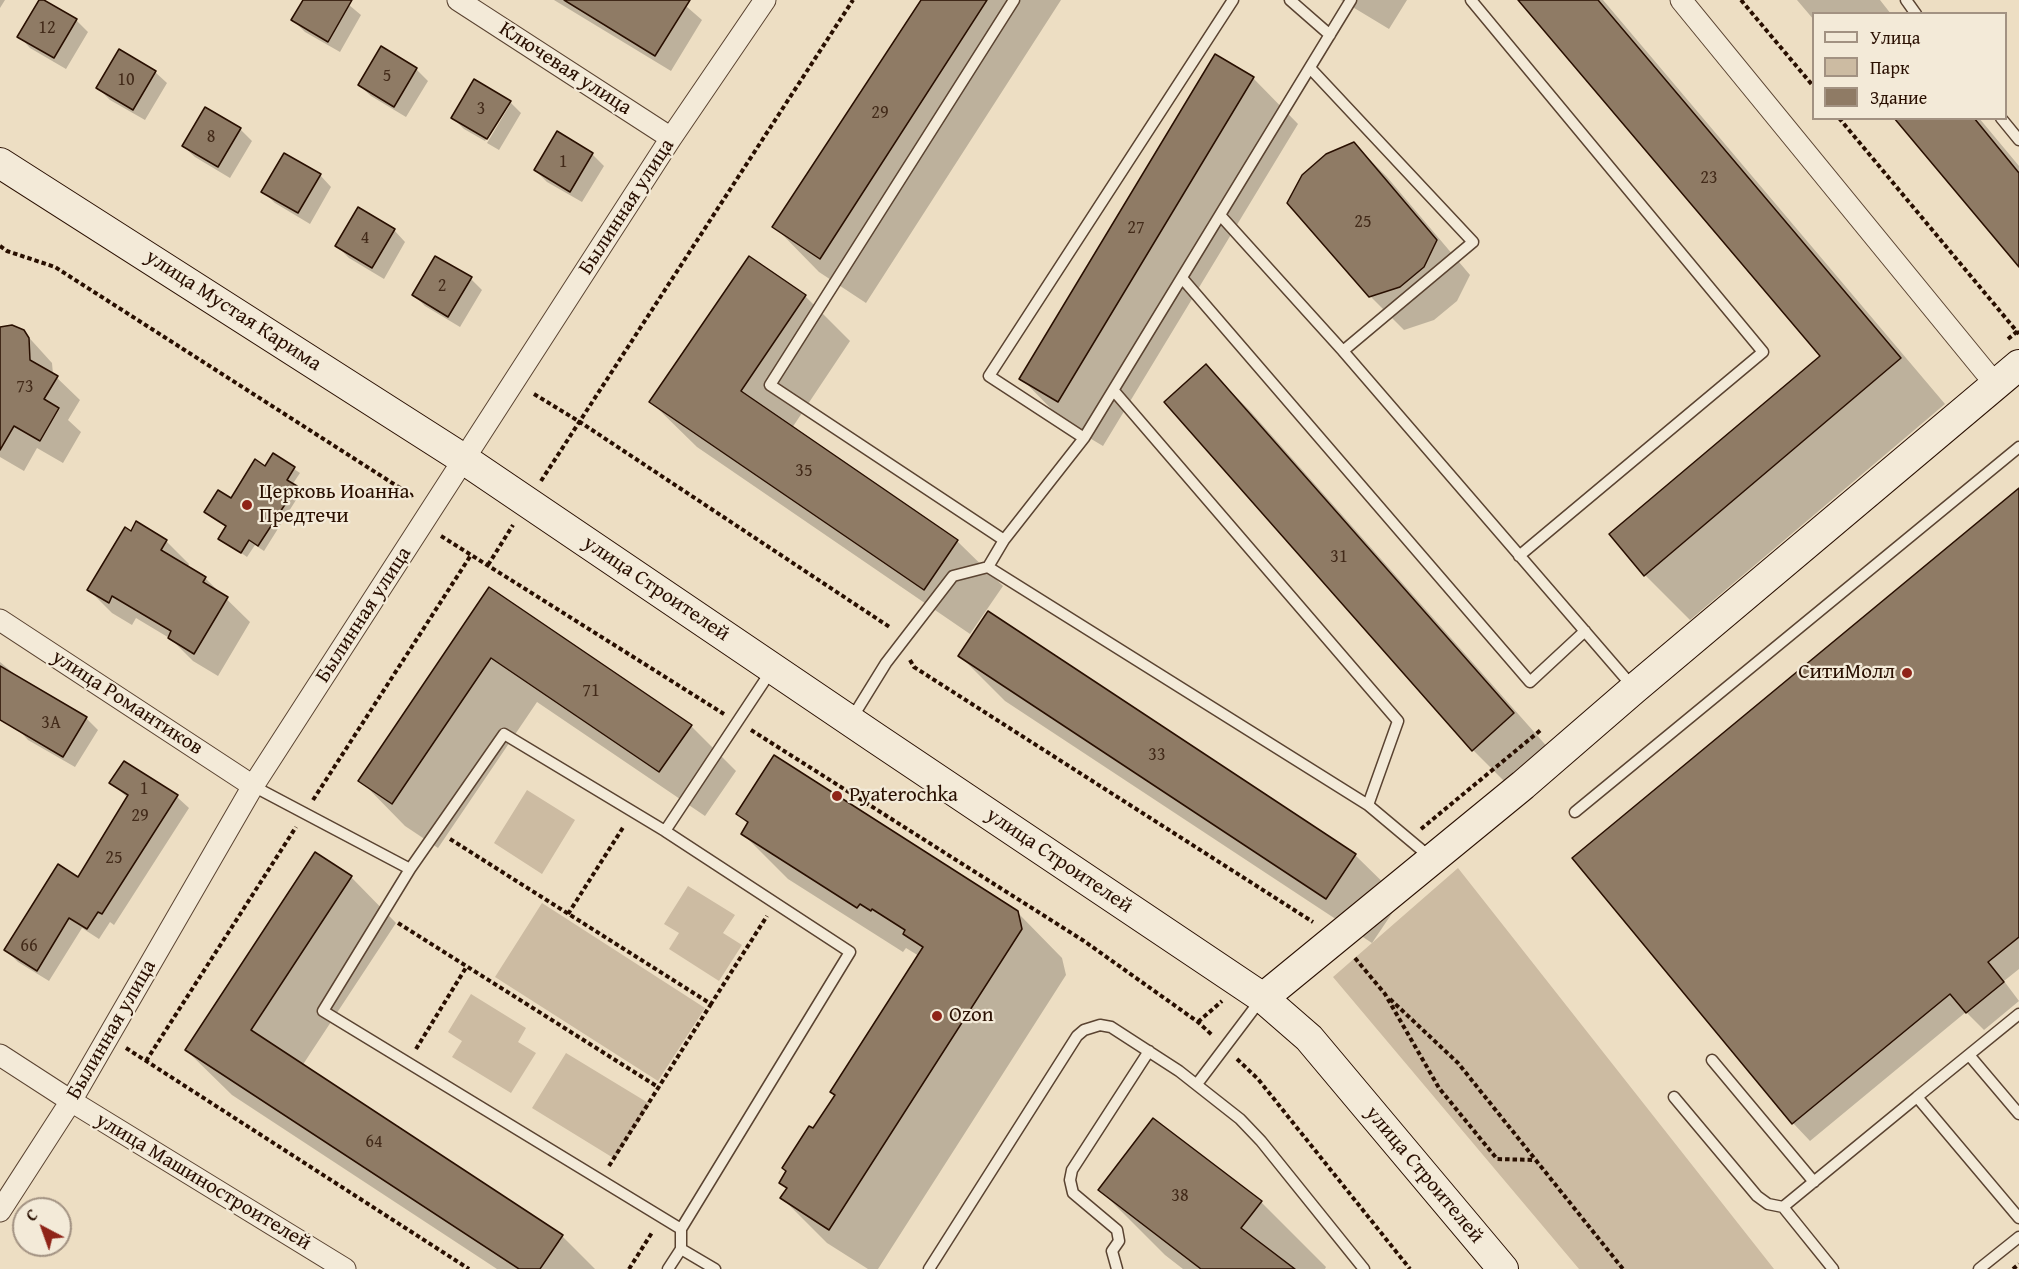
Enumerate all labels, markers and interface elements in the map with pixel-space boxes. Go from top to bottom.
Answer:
legend [1812,12,2007,120]
house number: 12 [38,17,56,39]
street label: Ключевая улица [494,17,636,121]
text: Улица [1870,24,1920,51]
text: Парк [1870,54,1909,81]
house number: 5 [383,65,391,87]
house number: 10 [117,69,135,91]
text: Здание [1870,84,1927,111]
house number: 3 [477,98,485,120]
house number: 29 [871,102,889,124]
house number: 8 [207,126,215,148]
street label: Былинная улица [574,134,680,280]
house number: 1 [559,151,567,173]
house number: 23 [1700,167,1718,189]
house number: 25 [1354,211,1372,233]
house number: 27 [1127,217,1145,239]
house number: 4 [361,227,369,249]
street label: улица Мустая Карима [140,245,326,377]
house number: 2 [438,275,446,297]
house number: 73 [16,376,34,398]
house number: 35 [795,460,813,482]
place label: Церковь Иоанна Предтечи [259,480,409,530]
marker: Церковь Иоанна Предтечи [240,498,254,512]
street label: улица Строителей [578,531,734,647]
street label: Былинная улица [311,542,417,688]
house number: 31 [1330,546,1348,568]
street label: улица Романтиков [47,645,207,761]
place label: СитиМолл [1798,660,1895,686]
marker: СитиМолл [1900,666,1914,680]
house number: 71 [582,680,600,702]
house number: 3А [41,712,61,734]
house number: 33 [1148,744,1166,766]
house number: 1 [140,778,148,800]
place label: Pyaterochka [849,783,958,809]
marker: Pyaterochka [830,789,844,803]
street label: улица Строителей [981,803,1137,919]
house number: 29 [131,805,149,827]
house number: 25 [105,847,123,869]
house number: 66 [20,935,38,957]
street label: Былинная улица [62,956,162,1104]
place label: Ozon [949,1003,993,1029]
marker: Ozon [930,1009,944,1023]
street label: улица Строителей [1359,1101,1489,1249]
street label: улица Машиностроителей [91,1108,315,1256]
house number: 64 [365,1131,383,1153]
house number: 38 [1171,1185,1189,1207]
north arrow [12,1197,72,1257]
text: С [20,1203,43,1227]

